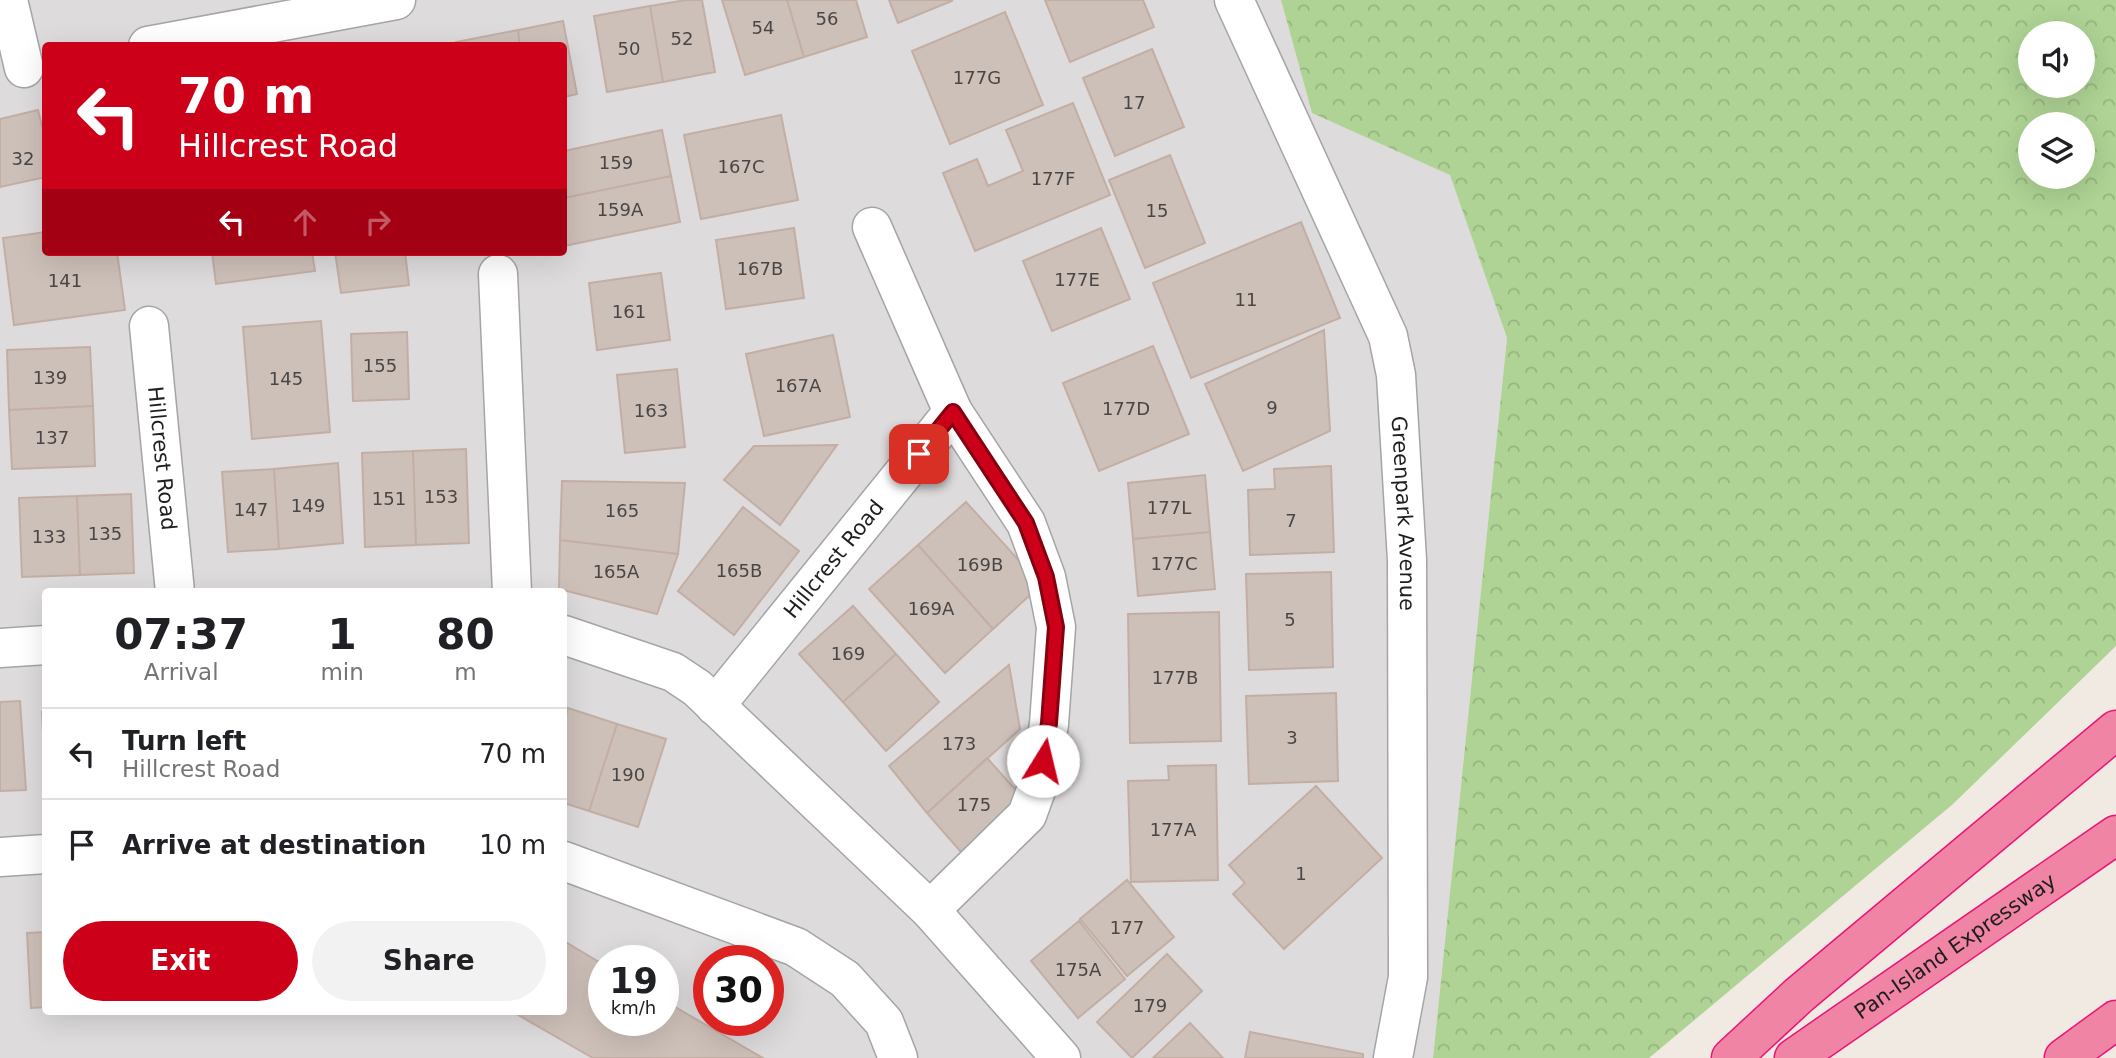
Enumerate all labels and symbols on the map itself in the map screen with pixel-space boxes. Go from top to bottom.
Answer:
house number: 56 [816,8,838,29]
house number: 54 [752,17,774,38]
house number: 52 [671,28,693,49]
house number: 50 [618,38,640,59]
house number: 177G [953,67,1001,88]
house number: 17 [1123,92,1145,113]
house number: 32 [12,148,34,169]
house number: 159 [599,152,633,173]
house number: 167C [718,156,764,177]
house number: 177F [1031,168,1075,189]
house number: 159A [597,199,644,220]
house number: 15 [1146,200,1168,221]
house number: 167B [737,258,783,279]
house number: 177E [1054,269,1100,290]
house number: 141 [48,270,82,291]
house number: 11 [1235,289,1257,310]
house number: 161 [612,301,646,322]
house number: 155 [363,355,397,376]
house number: 139 [33,367,67,388]
house number: 145 [269,368,303,389]
house number: 167A [775,375,822,396]
street label: Hillcrest Road [143,385,181,531]
house number: 9 [1266,397,1278,418]
house number: 177D [1102,398,1150,419]
house number: 163 [634,400,668,421]
street label: Greenpark Avenue [1386,415,1419,611]
pin [889,424,949,484]
house number: 137 [35,427,69,448]
house number: 153 [424,486,458,507]
house number: 151 [372,488,406,509]
house number: 149 [291,495,325,516]
street label: Hillcrest Road [779,495,889,623]
house number: 177L [1147,497,1191,518]
house number: 147 [234,499,268,520]
house number: 165 [605,500,639,521]
house number: 7 [1285,510,1297,531]
house number: 135 [88,523,122,544]
house number: 133 [32,526,66,547]
house number: 177C [1151,553,1197,574]
house number: 169B [957,554,1003,575]
house number: 165B [716,560,762,581]
house number: 165A [593,561,640,582]
house number: 169A [908,598,955,619]
house number: 5 [1284,609,1296,630]
house number: 169 [831,643,865,664]
house number: 177B [1152,667,1198,688]
position arrow [1006,724,1080,798]
house number: 3 [1286,727,1298,748]
house number: 173 [942,733,976,754]
house number: 190 [611,764,645,785]
house number: 175 [957,794,991,815]
house number: 177A [1150,819,1197,840]
house number: 1 [1295,863,1307,884]
street label: Pan-Island Expressway [1850,868,2060,1024]
house number: 177 [1110,917,1144,938]
speed limit sign: 30 [693,945,784,1036]
house number: 175A [1055,959,1102,980]
house number: 179 [1133,995,1167,1016]

